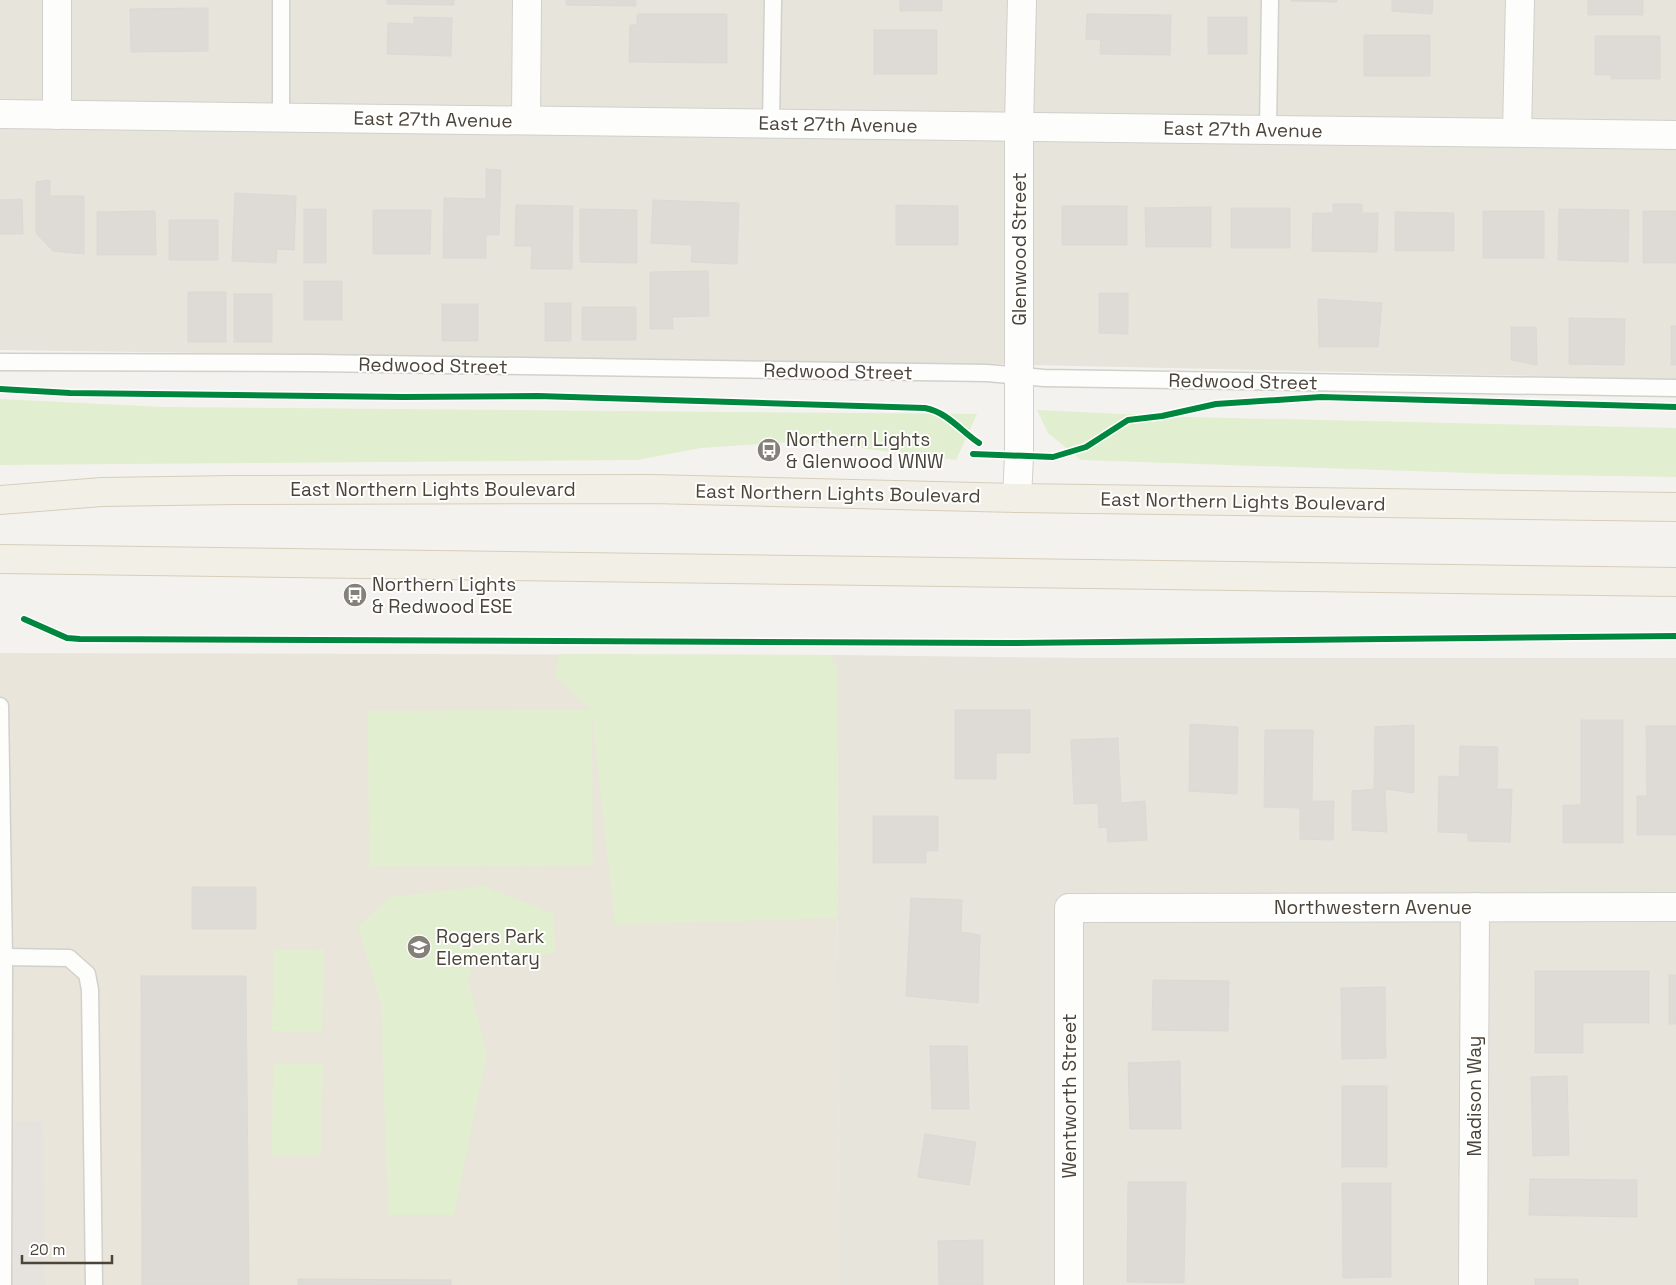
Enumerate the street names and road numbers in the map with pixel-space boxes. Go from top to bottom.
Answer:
street label: East 27th Avenue [353,106,513,133]
street label: East 27th Avenue [758,111,918,138]
street label: East 27th Avenue [1163,116,1323,143]
street label: Glenwood Street [1007,172,1032,326]
street label: Redwood Street [358,352,508,379]
street label: Redwood Street [763,358,913,385]
street label: Redwood Street [1168,368,1318,395]
street label: East Northern Lights Boulevard [290,477,576,502]
street label: East Northern Lights Boulevard [695,479,981,508]
street label: East Northern Lights Boulevard [1100,487,1386,516]
street label: Northwestern Avenue [1274,895,1472,920]
street label: Wentworth Street [1057,1014,1082,1179]
street label: Madison Way [1462,1036,1487,1156]

